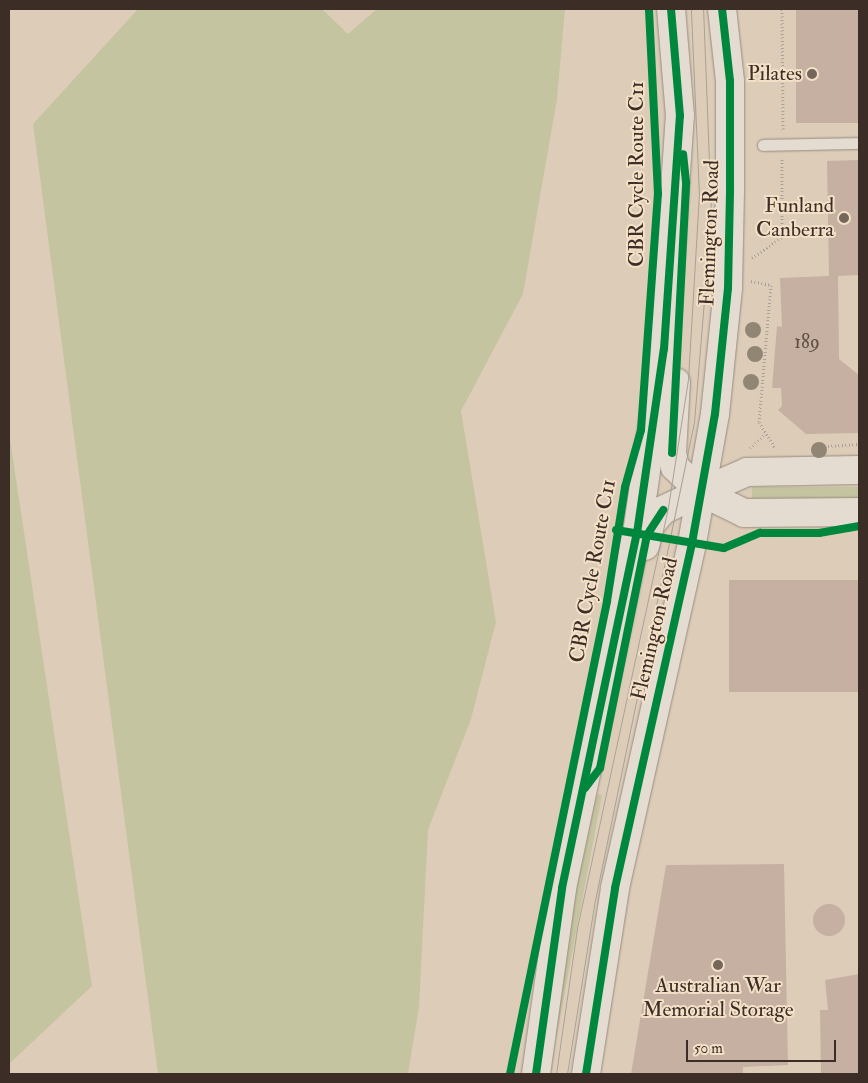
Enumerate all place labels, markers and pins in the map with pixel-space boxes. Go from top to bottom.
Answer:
place label: Pilates [747,61,802,87]
marker: Pilates [806,68,818,80]
place label: Funland Canberra [756,193,834,243]
marker: Funland Canberra [838,212,850,224]
marker: Australian War Memorial Storage [712,959,724,971]
place label: Australian War Memorial Storage [642,973,794,1023]

